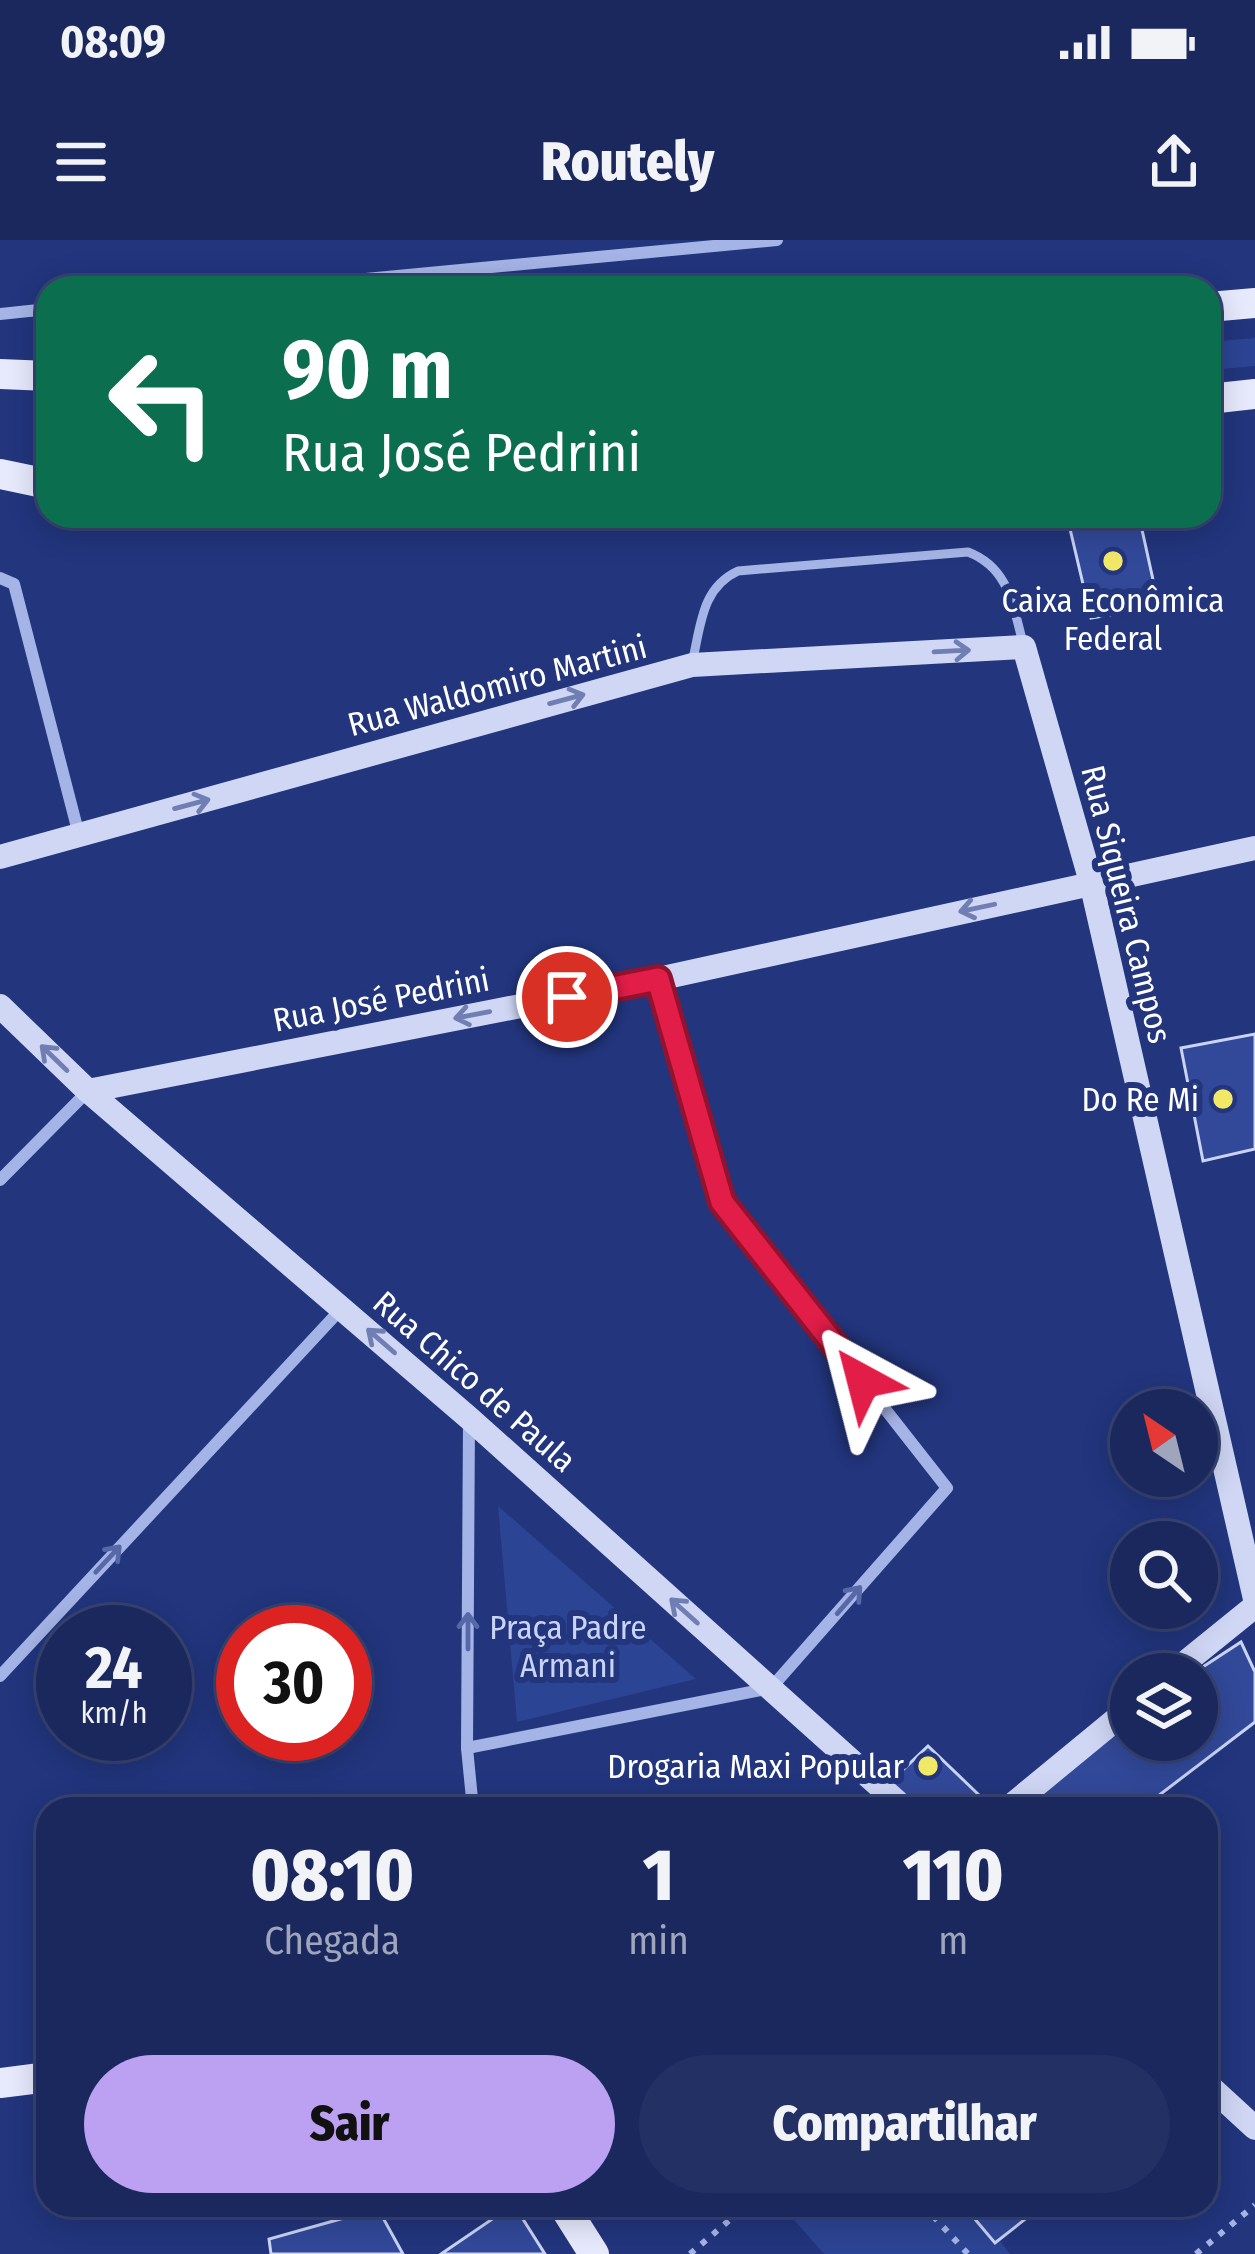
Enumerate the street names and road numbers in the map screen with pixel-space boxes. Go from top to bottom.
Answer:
street label: Rua Waldomiro Martini [343,627,651,745]
street label: Rua Siqueira Campos [1072,761,1180,1047]
street label: Rua José Pedrini [270,959,493,1041]
street label: Rua Chico de Paula [365,1283,584,1481]

